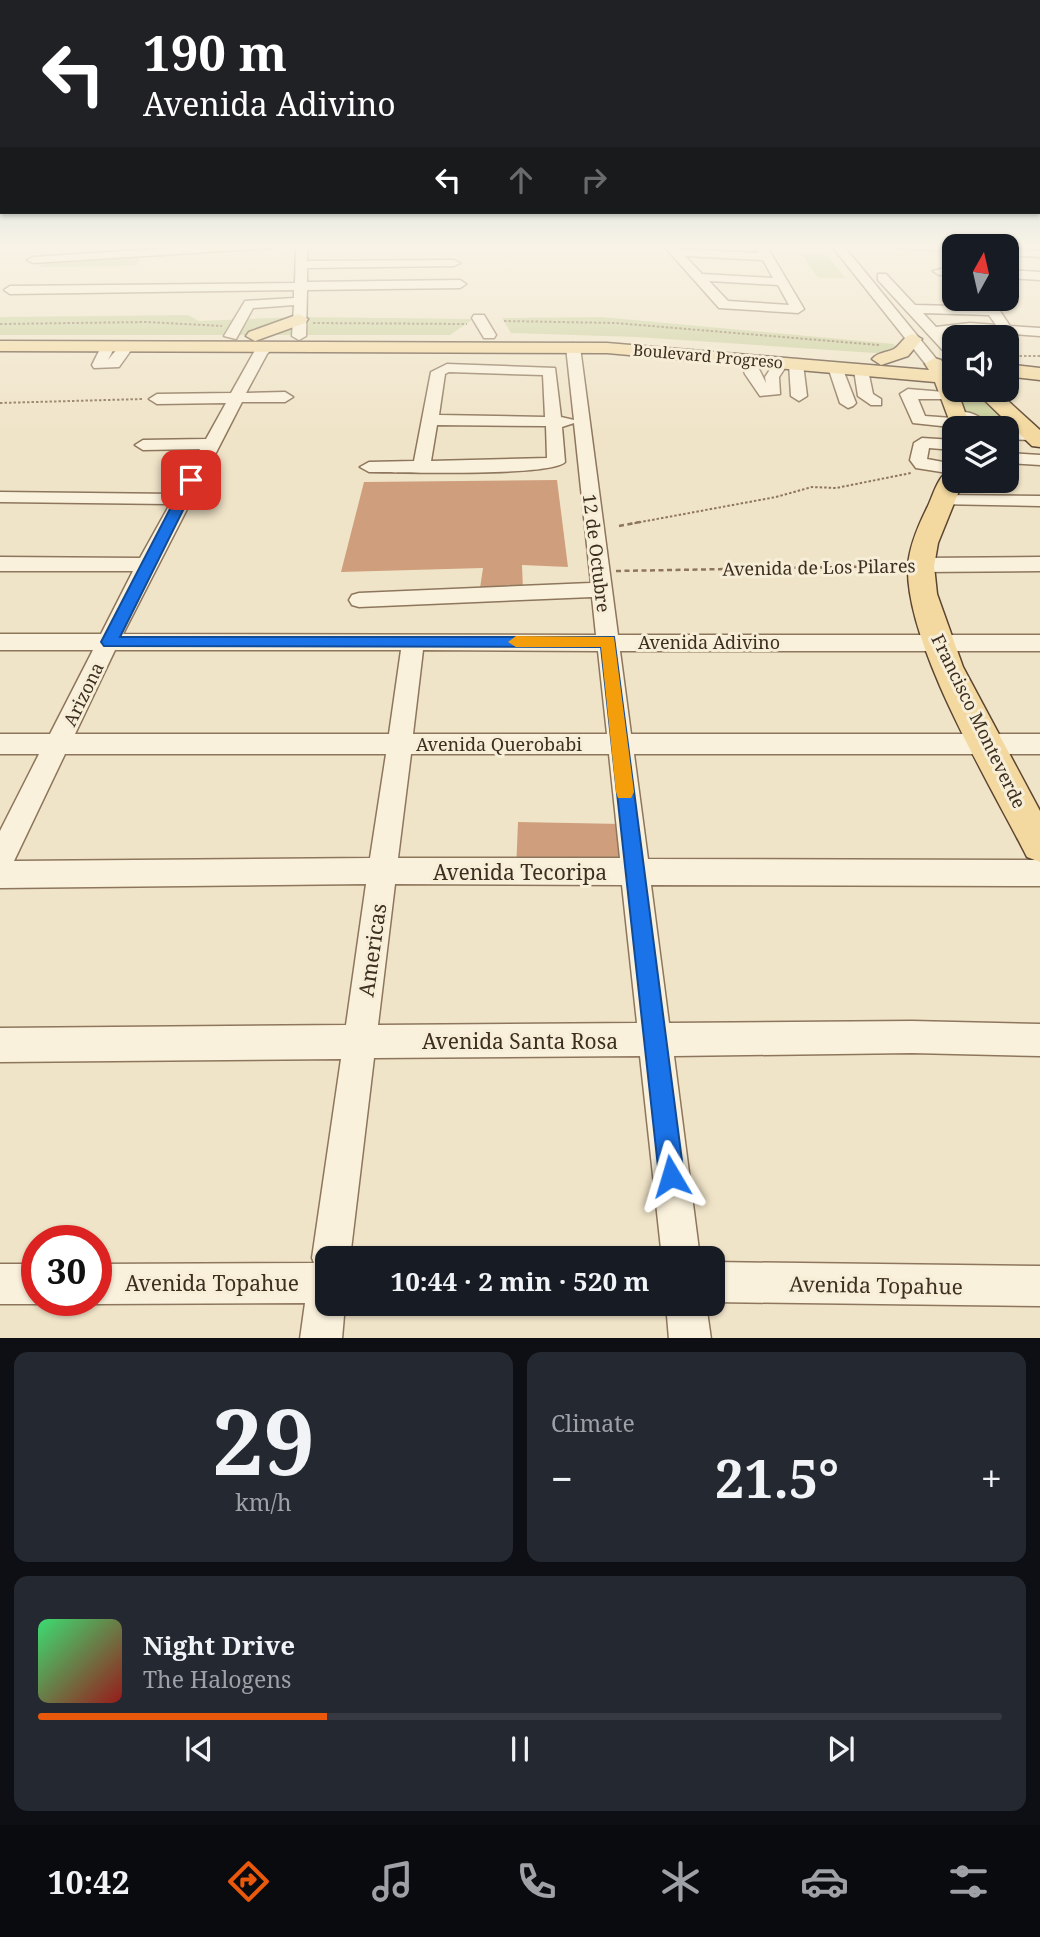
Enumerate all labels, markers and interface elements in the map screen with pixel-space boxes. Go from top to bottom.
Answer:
text: 190 m [143,19,287,85]
icon: left [28,28,119,119]
text: Avenida Adivino [143,82,396,125]
icon: left [429,161,467,199]
icon: ahead [502,161,540,199]
icon: right [575,161,613,199]
north arrow [942,234,1018,312]
map controls [942,234,1019,493]
button: sound [942,325,1019,402]
street label: Boulevard Progreso [632,338,784,374]
button: layers [942,416,1019,493]
pin [161,450,221,510]
icon: arrive [172,461,210,499]
street label: 12 de Octubre [578,492,616,614]
street label: Avenida de Los Pilares [722,553,916,581]
street label: Avenida Adivino [638,630,780,654]
street label: Francisco Monteverde [926,630,1032,812]
street label: Arizona [57,658,109,730]
street label: Avenida Querobabi [416,732,582,756]
street label: Avenida Tecoripa [433,858,607,886]
street label: Americas [352,901,392,999]
street label: Avenida Santa Rosa [422,1027,618,1055]
position arrow [634,1139,708,1213]
speed limit sign: 30 [21,1225,112,1316]
text: 10:44 · 2 min · 520 m [390,1263,650,1299]
street label: Avenida Topahue [125,1269,299,1297]
street label: Avenida Topahue [789,1269,963,1301]
text: 29 [212,1378,315,1502]
text: Climate [551,1407,635,1439]
text: 21.5° [715,1442,839,1513]
text: − [551,1452,573,1504]
text: + [981,1452,1002,1504]
text: km/h [235,1486,292,1518]
text: Night Drive [143,1627,295,1663]
text: The Halogens [143,1663,291,1695]
icon: previous [180,1730,218,1768]
icon: pause [501,1730,539,1768]
icon: next [822,1730,860,1768]
icon: directions [224,1857,273,1906]
icon: music [368,1857,417,1906]
icon: phone [512,1857,561,1906]
icon: climate [656,1857,705,1906]
icon: car [800,1857,849,1906]
icon: filters [944,1857,993,1906]
text: 10:42 [47,1860,129,1903]

